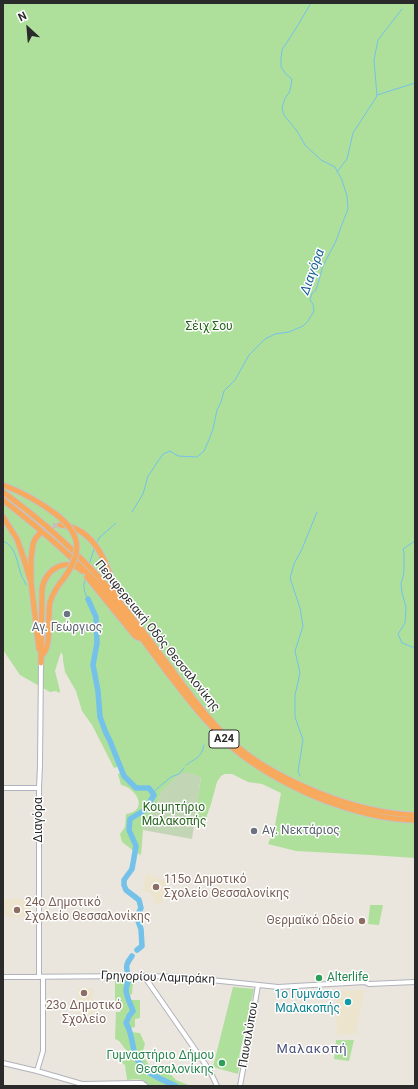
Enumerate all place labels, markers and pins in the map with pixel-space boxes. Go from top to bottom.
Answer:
marker: Αγ. Γεώργιος [62,609,72,619]
place label: Αγ. Γεώργιος [32,621,102,635]
place label: Αγ. Νεκτάριος [262,824,340,838]
marker: Αγ. Νεκτάριος [249,826,259,836]
place label: 115o Δημοτικό Σχολείο Θεσσαλονίκης [164,873,289,901]
marker: 115o Δημοτικό Σχολείο Θεσσαλονίκης [151,882,161,892]
place label: 24ο Δημοτικό Σχολείο Θεσσαλονίκης [25,896,150,924]
marker: 24ο Δημοτικό Σχολείο Θεσσαλονίκης [12,905,22,915]
place label: Θερμαϊκό Ωδείο [267,914,354,928]
marker: Θερμαϊκό Ωδείο [357,916,367,926]
place label: Alterlife [327,971,368,985]
marker: Alterlife [314,973,324,983]
marker: 23ο Δημοτικό Σχολείο [79,988,89,998]
place label: 1ο Γυμνάσιο Μαλακοπής [274,988,340,1016]
marker: 1ο Γυμνάσιο Μαλακοπής [343,997,353,1007]
place label: 23ο Δημοτικό Σχολείο [46,999,122,1027]
place label: Γυμναστήριο Δήμου Θεσσαλονίκης [107,1049,214,1077]
marker: Γυμναστήριο Δήμου Θεσσαλονίκης [217,1058,227,1068]

